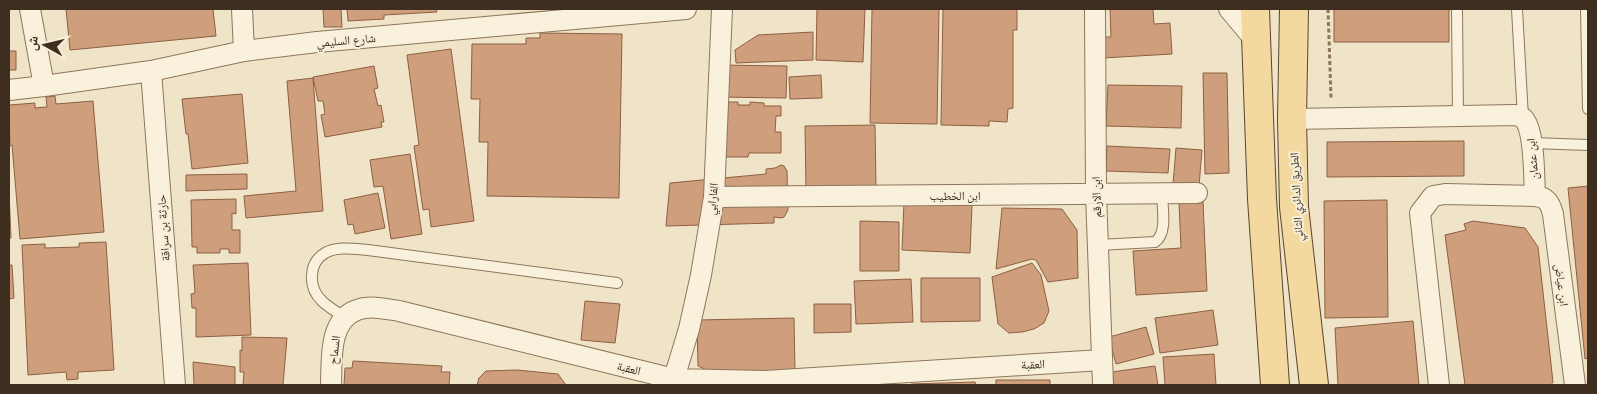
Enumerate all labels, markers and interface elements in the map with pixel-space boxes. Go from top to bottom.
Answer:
north arrow [20,20,70,70]
street label: شارع السليمي [316,30,377,53]
text: ش [22,34,42,52]
street label: ابن عثمان [1523,138,1542,180]
street label: الطريق الدائري الثاني [1286,152,1309,242]
street label: ابن الارقم [1088,176,1105,218]
street label: الفارابي [703,182,724,216]
street label: ابن الخطيب [929,188,981,203]
street label: حارثة بن سراقة [153,194,173,262]
street label: ابن عياض [1552,263,1572,307]
street label: السماح [325,335,343,365]
street label: العقبة [1021,356,1046,372]
street label: العقبة [615,358,643,379]

